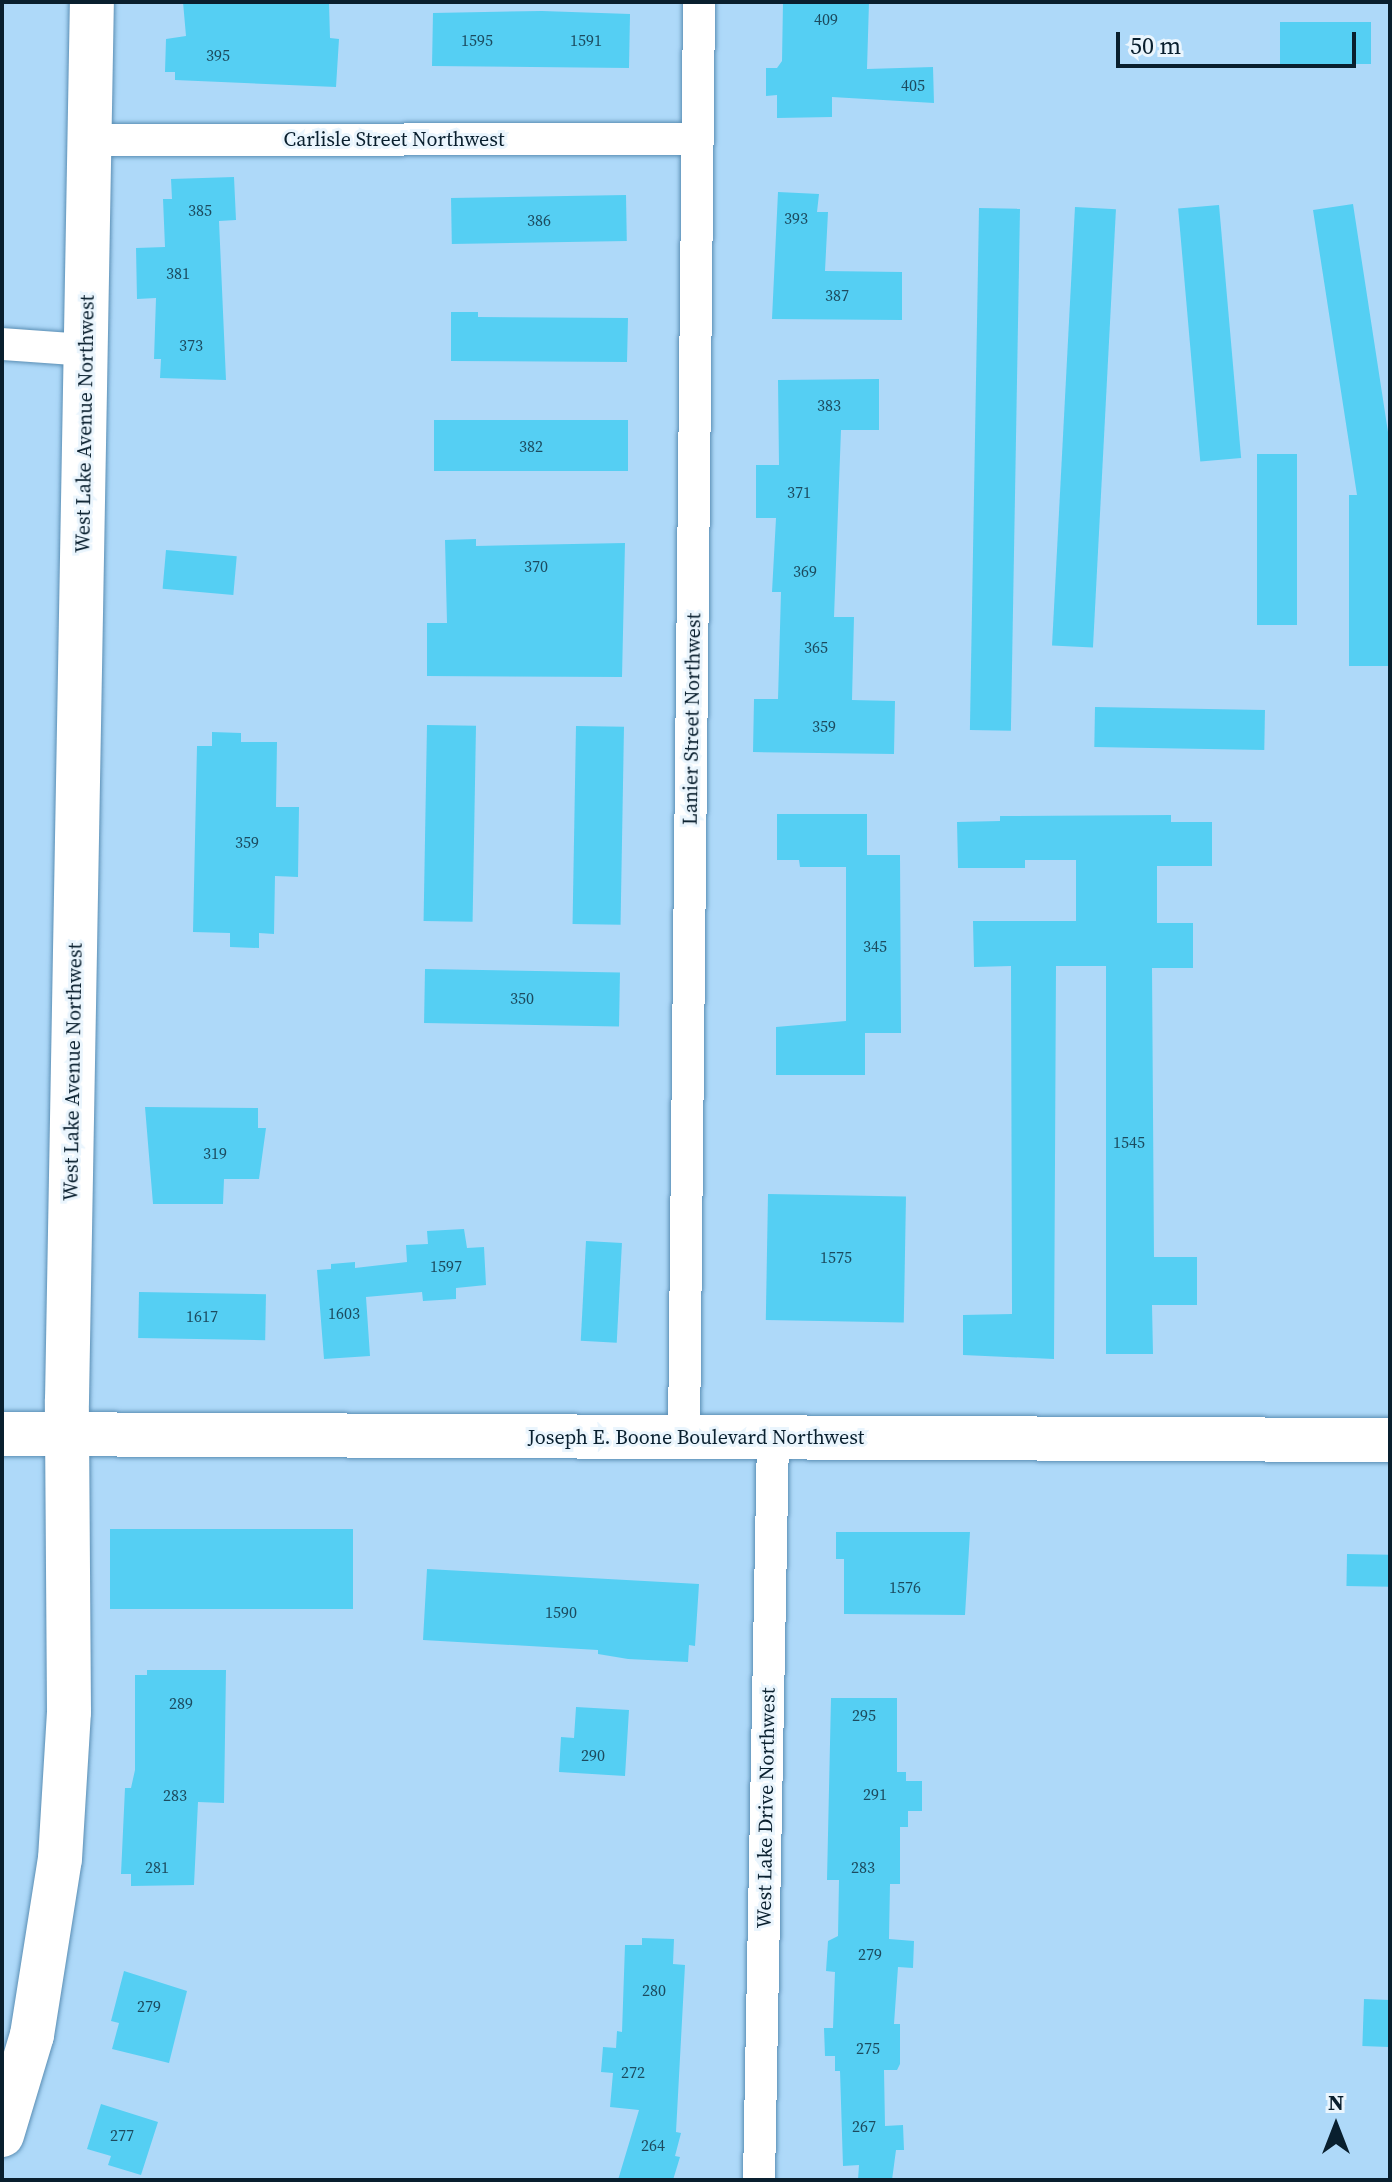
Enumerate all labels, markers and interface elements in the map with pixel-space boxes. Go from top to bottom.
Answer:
house number: 409 [814,9,838,29]
scale bar [1120,16,1360,66]
text: 50 m [1130,29,1181,62]
house number: 1595 [461,30,493,50]
house number: 1591 [570,30,602,50]
house number: 395 [206,45,230,65]
house number: 405 [901,75,925,95]
street label: Carlisle Street Northwest [284,127,504,151]
house number: 385 [188,200,212,220]
house number: 393 [784,208,808,228]
house number: 386 [527,210,551,230]
house number: 381 [166,263,190,283]
house number: 387 [825,285,849,305]
street label: West Lake Avenue Northwest [71,295,99,553]
house number: 373 [179,335,203,355]
house number: 383 [817,395,841,415]
house number: 382 [519,436,543,456]
house number: 371 [787,482,811,502]
house number: 370 [524,556,548,576]
house number: 369 [793,561,817,581]
street label: Lanier Street Northwest [678,613,706,825]
house number: 365 [804,637,828,657]
house number: 359 [812,716,836,736]
house number: 359 [235,832,259,852]
house number: 345 [863,936,887,956]
street label: West Lake Avenue Northwest [59,943,87,1201]
house number: 350 [510,988,534,1008]
house number: 1545 [1113,1132,1145,1152]
house number: 319 [203,1143,227,1163]
house number: 1575 [820,1247,852,1267]
house number: 1597 [430,1256,462,1276]
house number: 1603 [328,1303,360,1323]
house number: 1617 [186,1306,218,1326]
street label: Joseph E. Boone Boulevard Northwest [528,1425,864,1449]
house number: 1576 [889,1577,921,1597]
house number: 1590 [545,1602,577,1622]
street label: West Lake Drive Northwest [752,1687,780,1929]
house number: 289 [169,1693,193,1713]
house number: 295 [852,1705,876,1725]
house number: 290 [581,1745,605,1765]
house number: 291 [863,1784,887,1804]
house number: 283 [163,1785,187,1805]
house number: 281 [145,1857,169,1877]
house number: 283 [851,1857,875,1877]
house number: 279 [858,1944,882,1964]
house number: 280 [642,1980,666,2000]
house number: 279 [137,1996,161,2016]
house number: 275 [856,2038,880,2058]
house number: 272 [621,2062,645,2082]
north arrow [1296,2086,1376,2166]
text: N [1328,2087,1344,2117]
house number: 267 [852,2116,876,2136]
house number: 277 [110,2125,134,2145]
house number: 264 [641,2135,665,2155]

